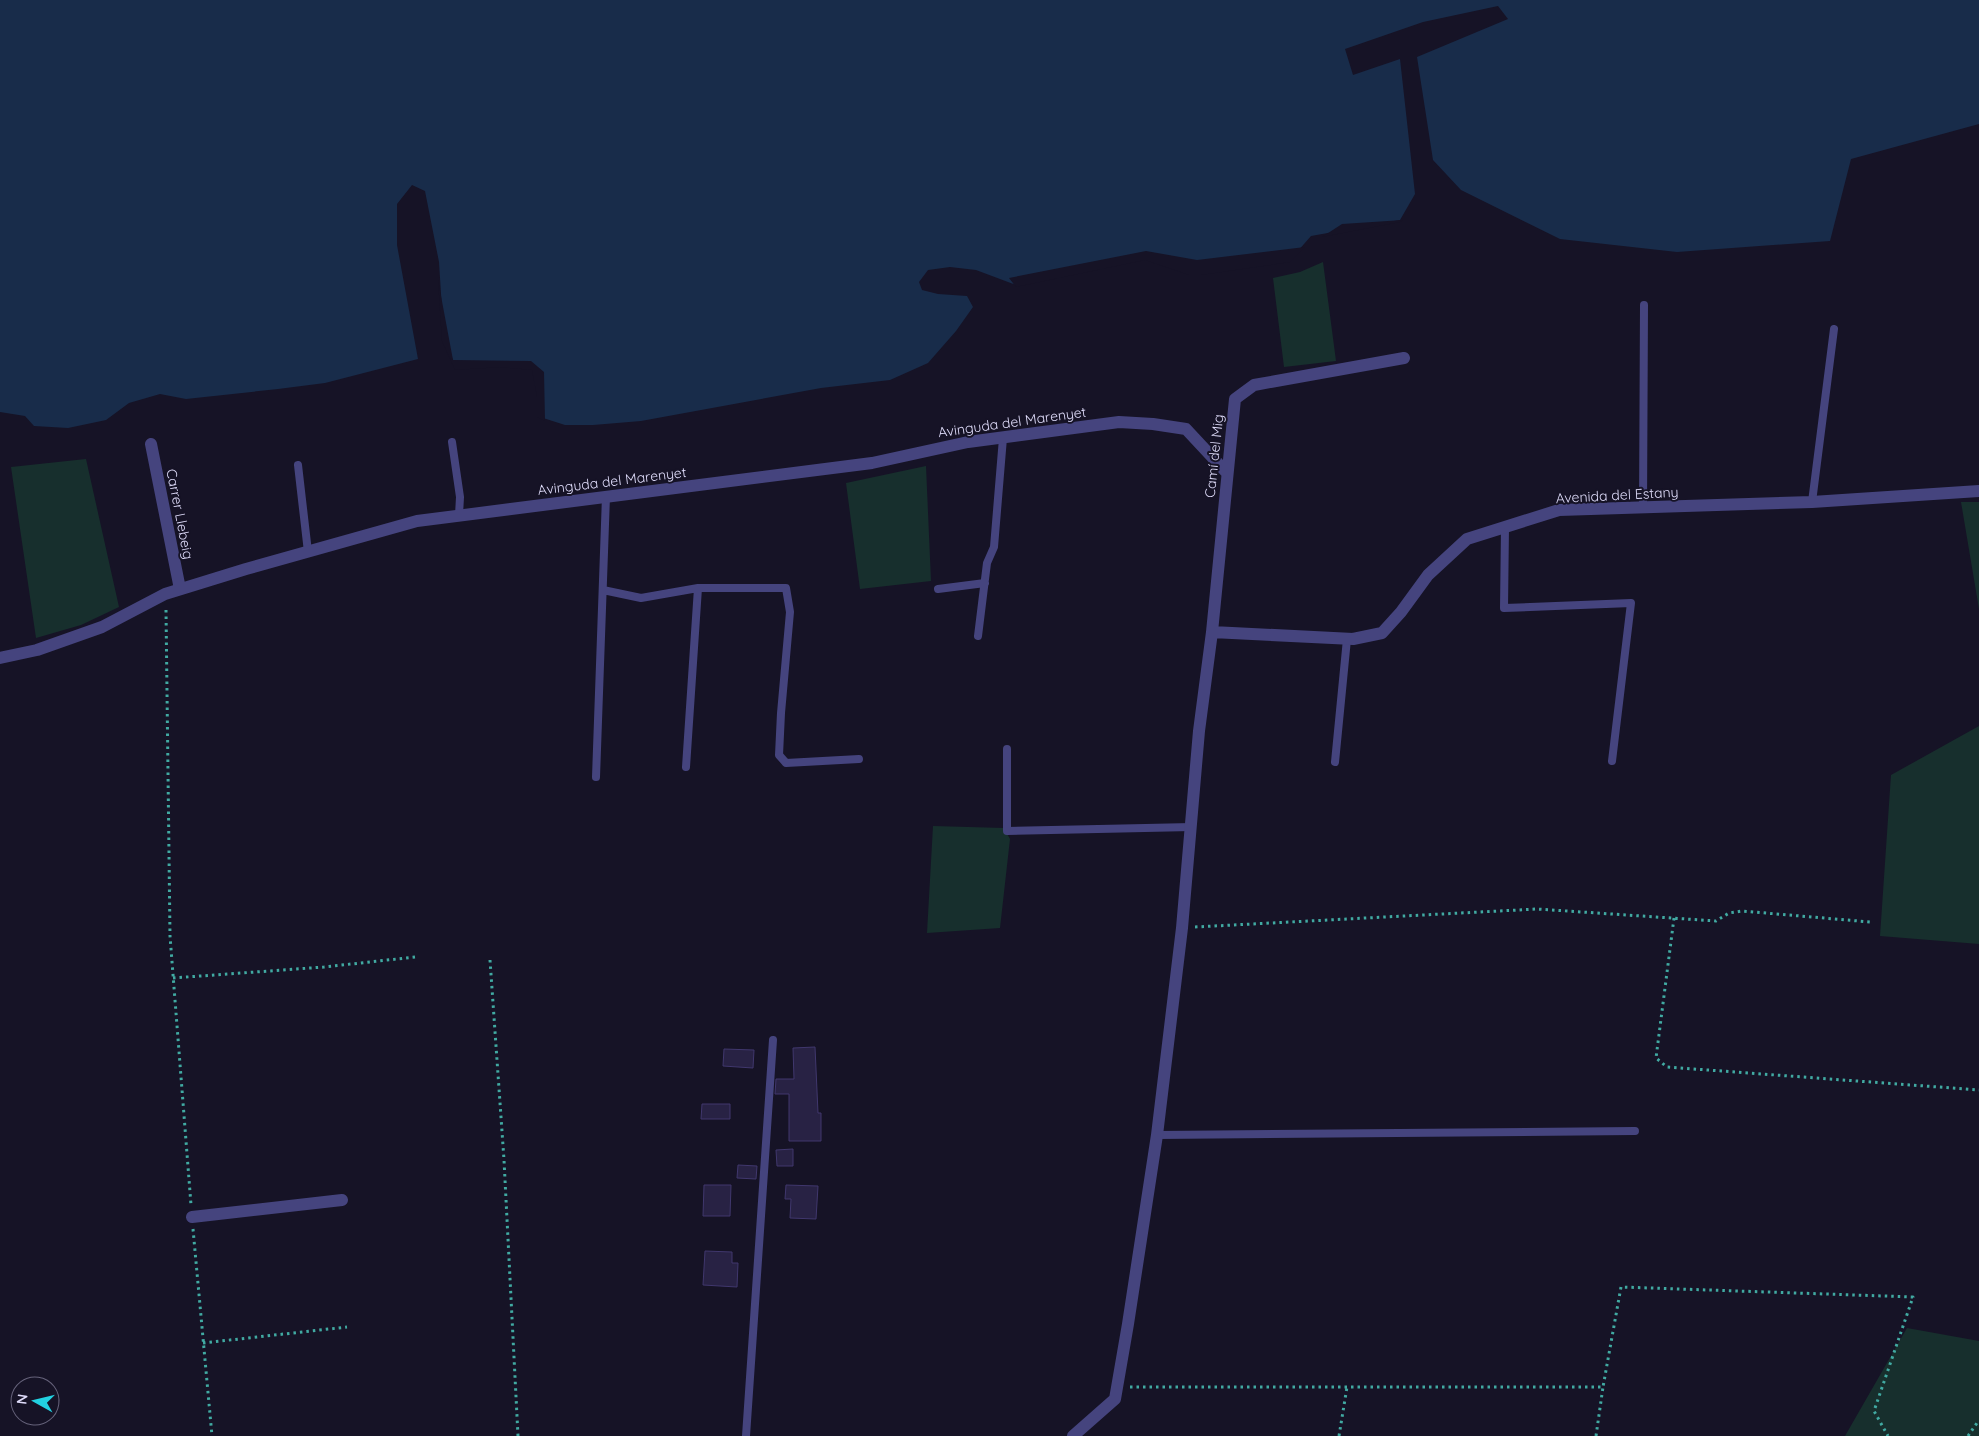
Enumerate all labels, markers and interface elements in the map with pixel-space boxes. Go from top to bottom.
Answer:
street label: Avinguda del Marenyet [937,403,1088,441]
street label: Camí del Mig [1201,413,1227,499]
street label: Avinguda del Marenyet [537,463,688,499]
street label: Carrer Llebeig [162,467,198,561]
street label: Avenida del Estany [1555,483,1679,507]
north arrow [10,1376,60,1426]
text: N [12,1393,32,1406]

